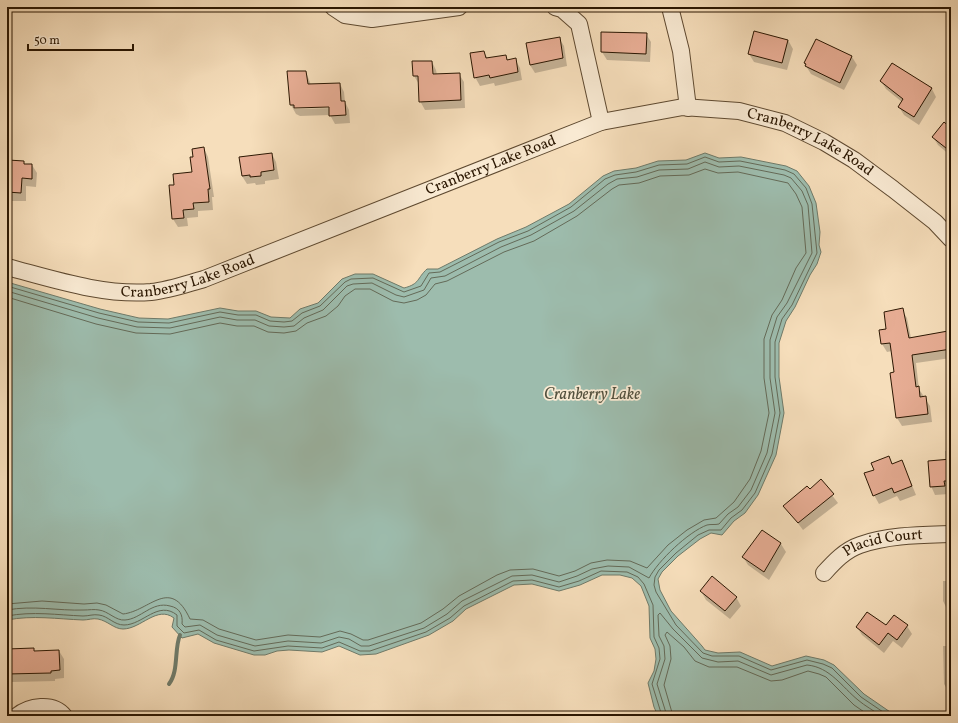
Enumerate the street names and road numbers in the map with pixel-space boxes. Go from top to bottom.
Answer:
street label: Cranberry Lake Road [745,103,878,181]
street label: Cranberry Lake Road [422,130,559,201]
street label: Cranberry Lake Road [120,249,258,303]
street label: Placid Court [839,524,923,562]

